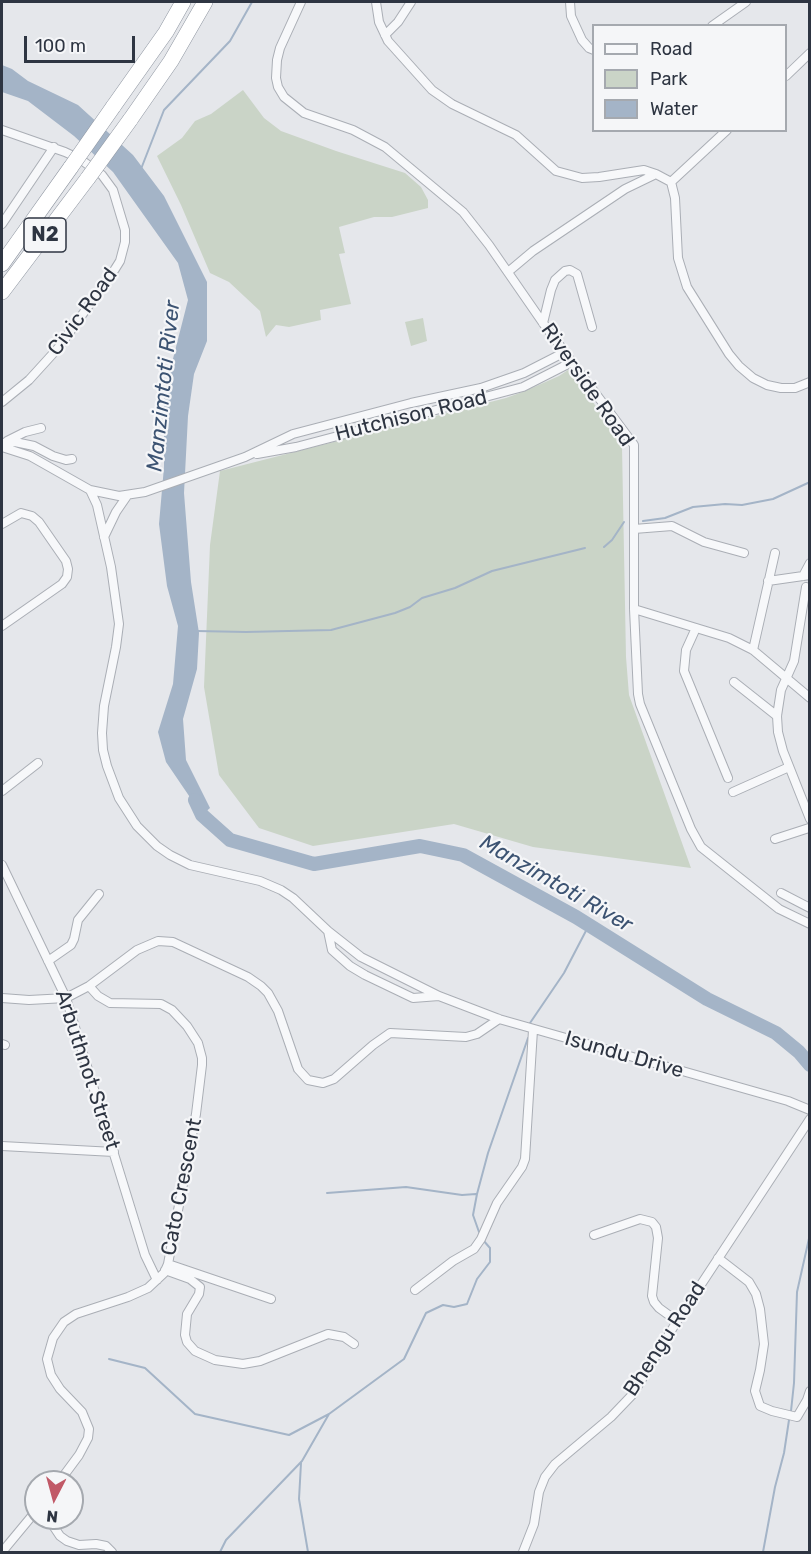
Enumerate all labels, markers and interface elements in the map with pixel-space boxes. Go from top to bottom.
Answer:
scale bar [27,24,138,62]
legend [592,24,787,132]
text: 100 m [35,35,86,57]
text: Road [650,38,693,60]
text: Park [650,68,687,90]
text: Water [650,98,698,120]
road number: N2 [24,218,66,252]
street label: Civic Road [43,263,123,361]
water label: Manzimtoti River [142,299,186,473]
street label: Riverside Road [535,318,639,452]
street label: Hutchison Road [332,385,490,447]
water label: Manzimtoti River [475,830,637,938]
street label: Arbuthnot Street [49,987,125,1153]
street label: Isundu Drive [562,1026,686,1084]
street label: Cato Crescent [156,1116,208,1258]
street label: Bhengu Road [619,1277,711,1401]
north arrow [24,1470,84,1530]
text: N [46,1506,59,1526]

